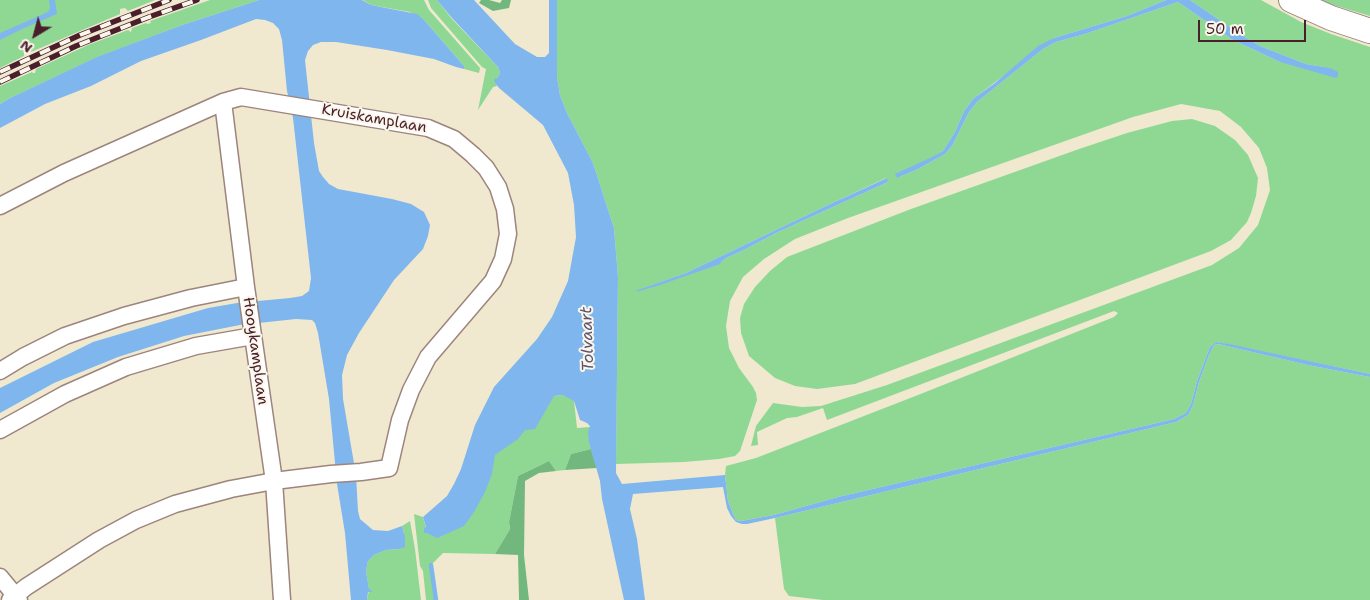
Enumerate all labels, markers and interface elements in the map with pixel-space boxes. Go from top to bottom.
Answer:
north arrow [10,10,60,60]
scale bar [1200,10,1308,42]
text: 50 m [1206,19,1244,39]
text: N [16,36,36,58]
street label: Kruiskamplaan [320,101,428,137]
street label: Hooykamplaan [239,296,271,406]
water label: Tolvaart [577,306,599,372]

